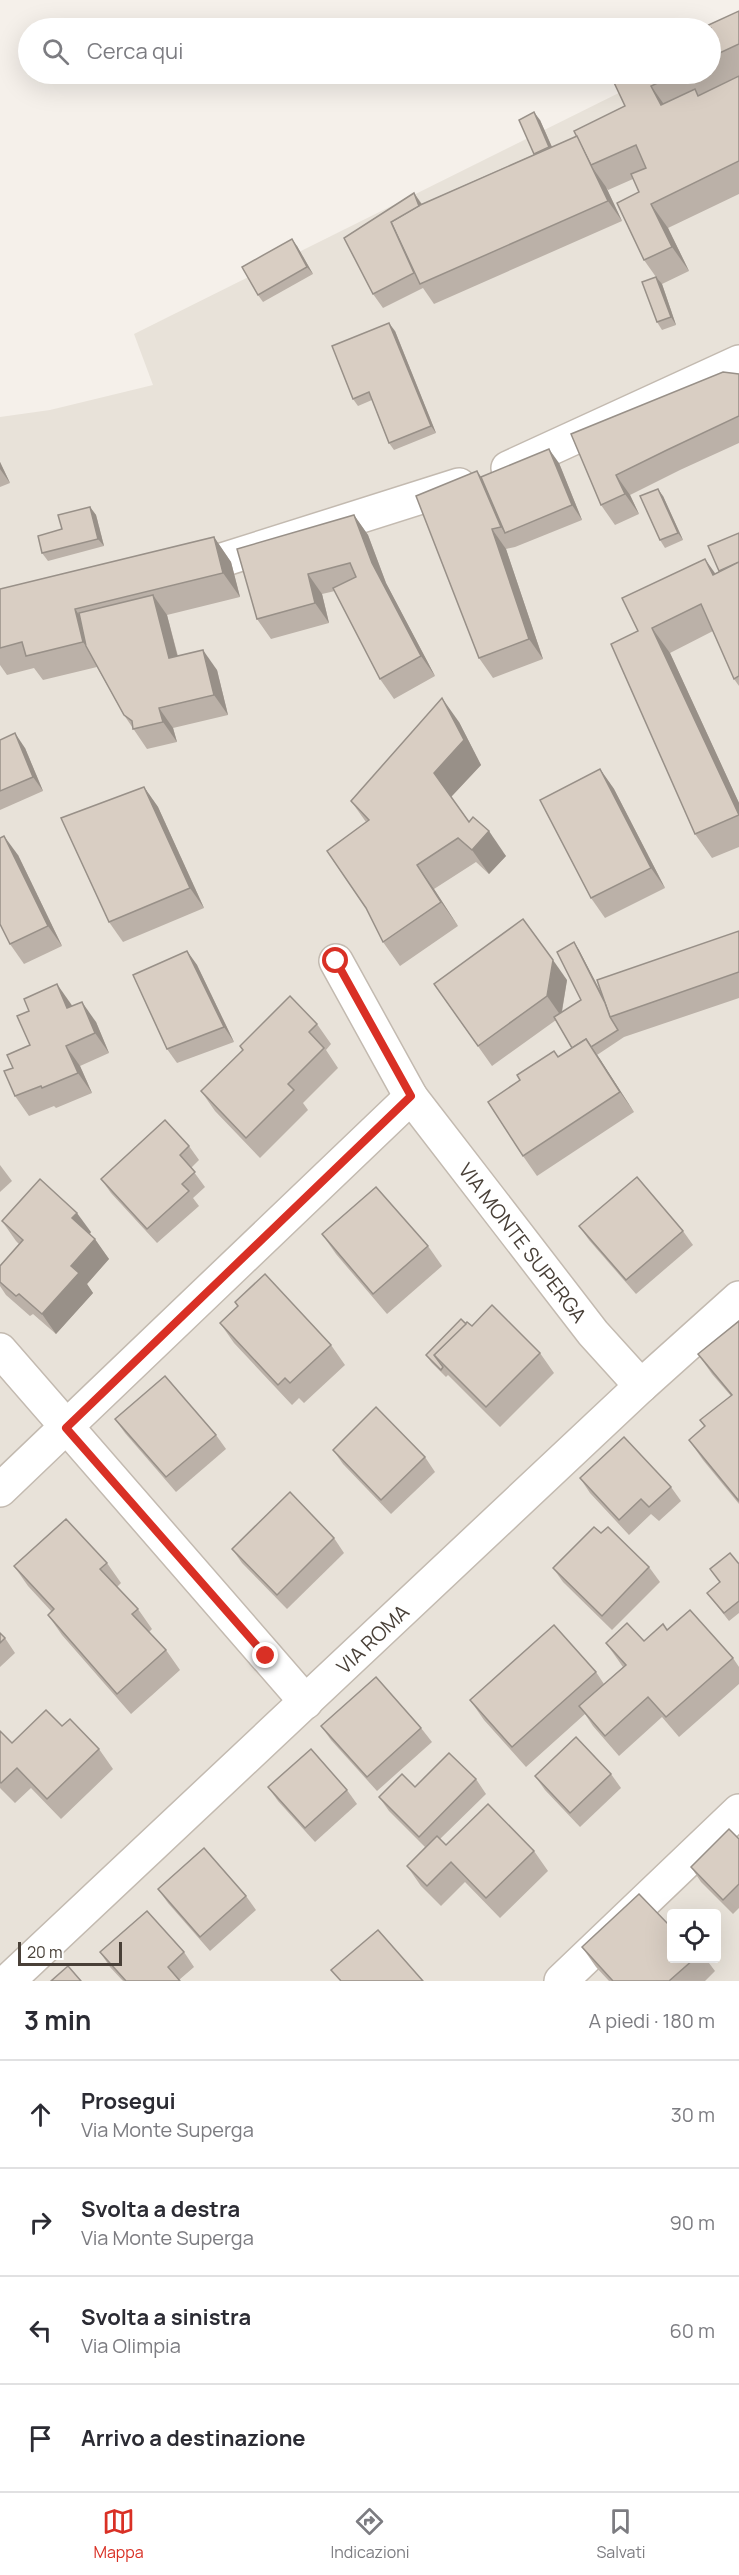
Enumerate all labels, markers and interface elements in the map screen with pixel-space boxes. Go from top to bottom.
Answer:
search box [18,18,721,84]
icon: search [39,35,72,68]
text: Cerca qui [87,36,183,66]
route start [322,947,348,973]
street label: VIA MONTE SUPERGA [453,1157,594,1328]
street label: VIA ROMA [330,1598,415,1679]
route end [252,1642,278,1668]
map controls [667,1909,721,1963]
button: locate [667,1909,721,1963]
scale bar [18,1939,122,1966]
text: 20 m [27,1941,63,1963]
text: 3 min [24,2002,91,2038]
text: A piedi · 180 m [589,2007,715,2034]
text: Prosegui [81,2086,176,2116]
icon: ahead [24,2098,57,2131]
text: 30 m [671,2101,715,2128]
text: Via Monte Superga [81,2116,254,2143]
text: Svolta a destra [81,2194,240,2224]
icon: right [24,2206,57,2239]
text: 90 m [669,2209,715,2236]
text: Via Monte Superga [81,2224,254,2251]
text: Svolta a sinistra [81,2302,251,2332]
icon: left [24,2314,57,2347]
text: 60 m [669,2317,715,2344]
text: Via Olimpia [81,2332,181,2359]
icon: arrive [24,2422,57,2455]
text: Arrivo a destinazione [81,2423,305,2453]
tab: Mappa [93,2505,144,2563]
tab: Indicazioni [330,2505,410,2563]
tab: Salvati [596,2505,646,2563]

